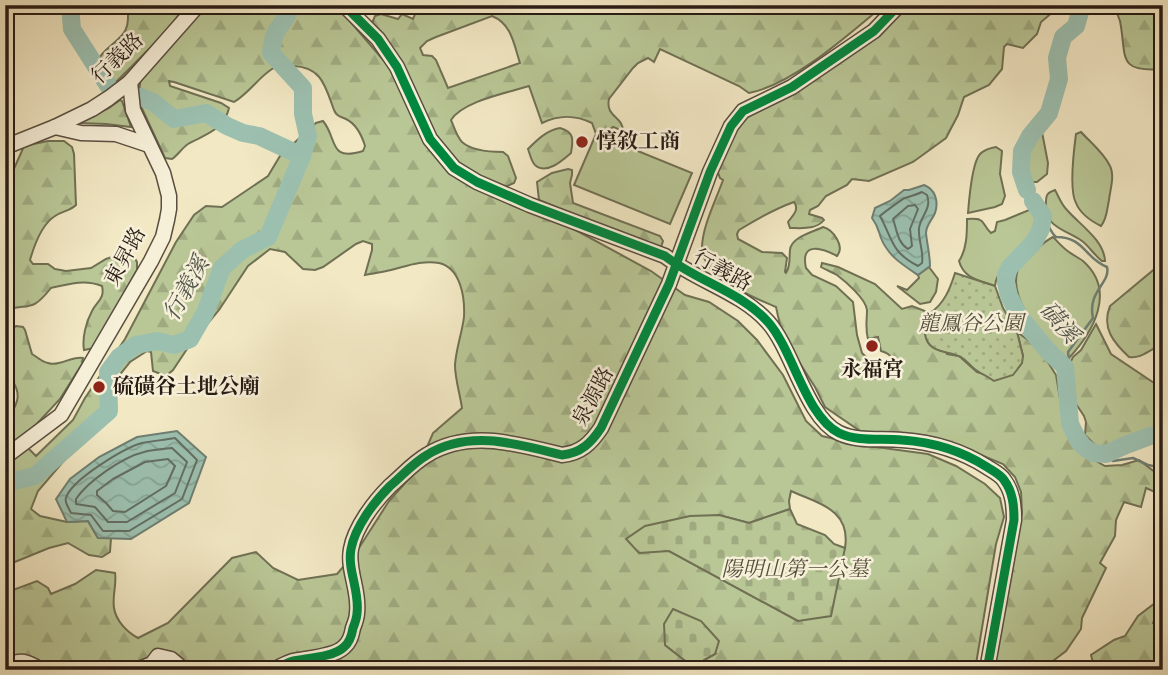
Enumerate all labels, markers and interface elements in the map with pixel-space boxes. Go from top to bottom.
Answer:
street label: 行義路 [87,28,148,88]
place label: 惇敘工商 [596,129,680,153]
marker: 惇敘工商 [574,134,590,150]
street label: 東昇路 [100,223,150,290]
street label: 行義路 [689,245,756,295]
water label: 行義溪 [158,250,215,325]
water label: 磺溪 [1035,297,1086,350]
park label: 龍鳳谷公園 [919,312,1026,335]
marker: 永福宮 [864,338,880,354]
place label: 永福宮 [841,357,904,381]
street label: 泉源路 [568,363,618,430]
place label: 硫磺谷土地公廟 [113,374,260,398]
marker: 硫磺谷土地公廟 [91,379,107,395]
park label: 陽明山第一公墓 [722,558,871,581]

